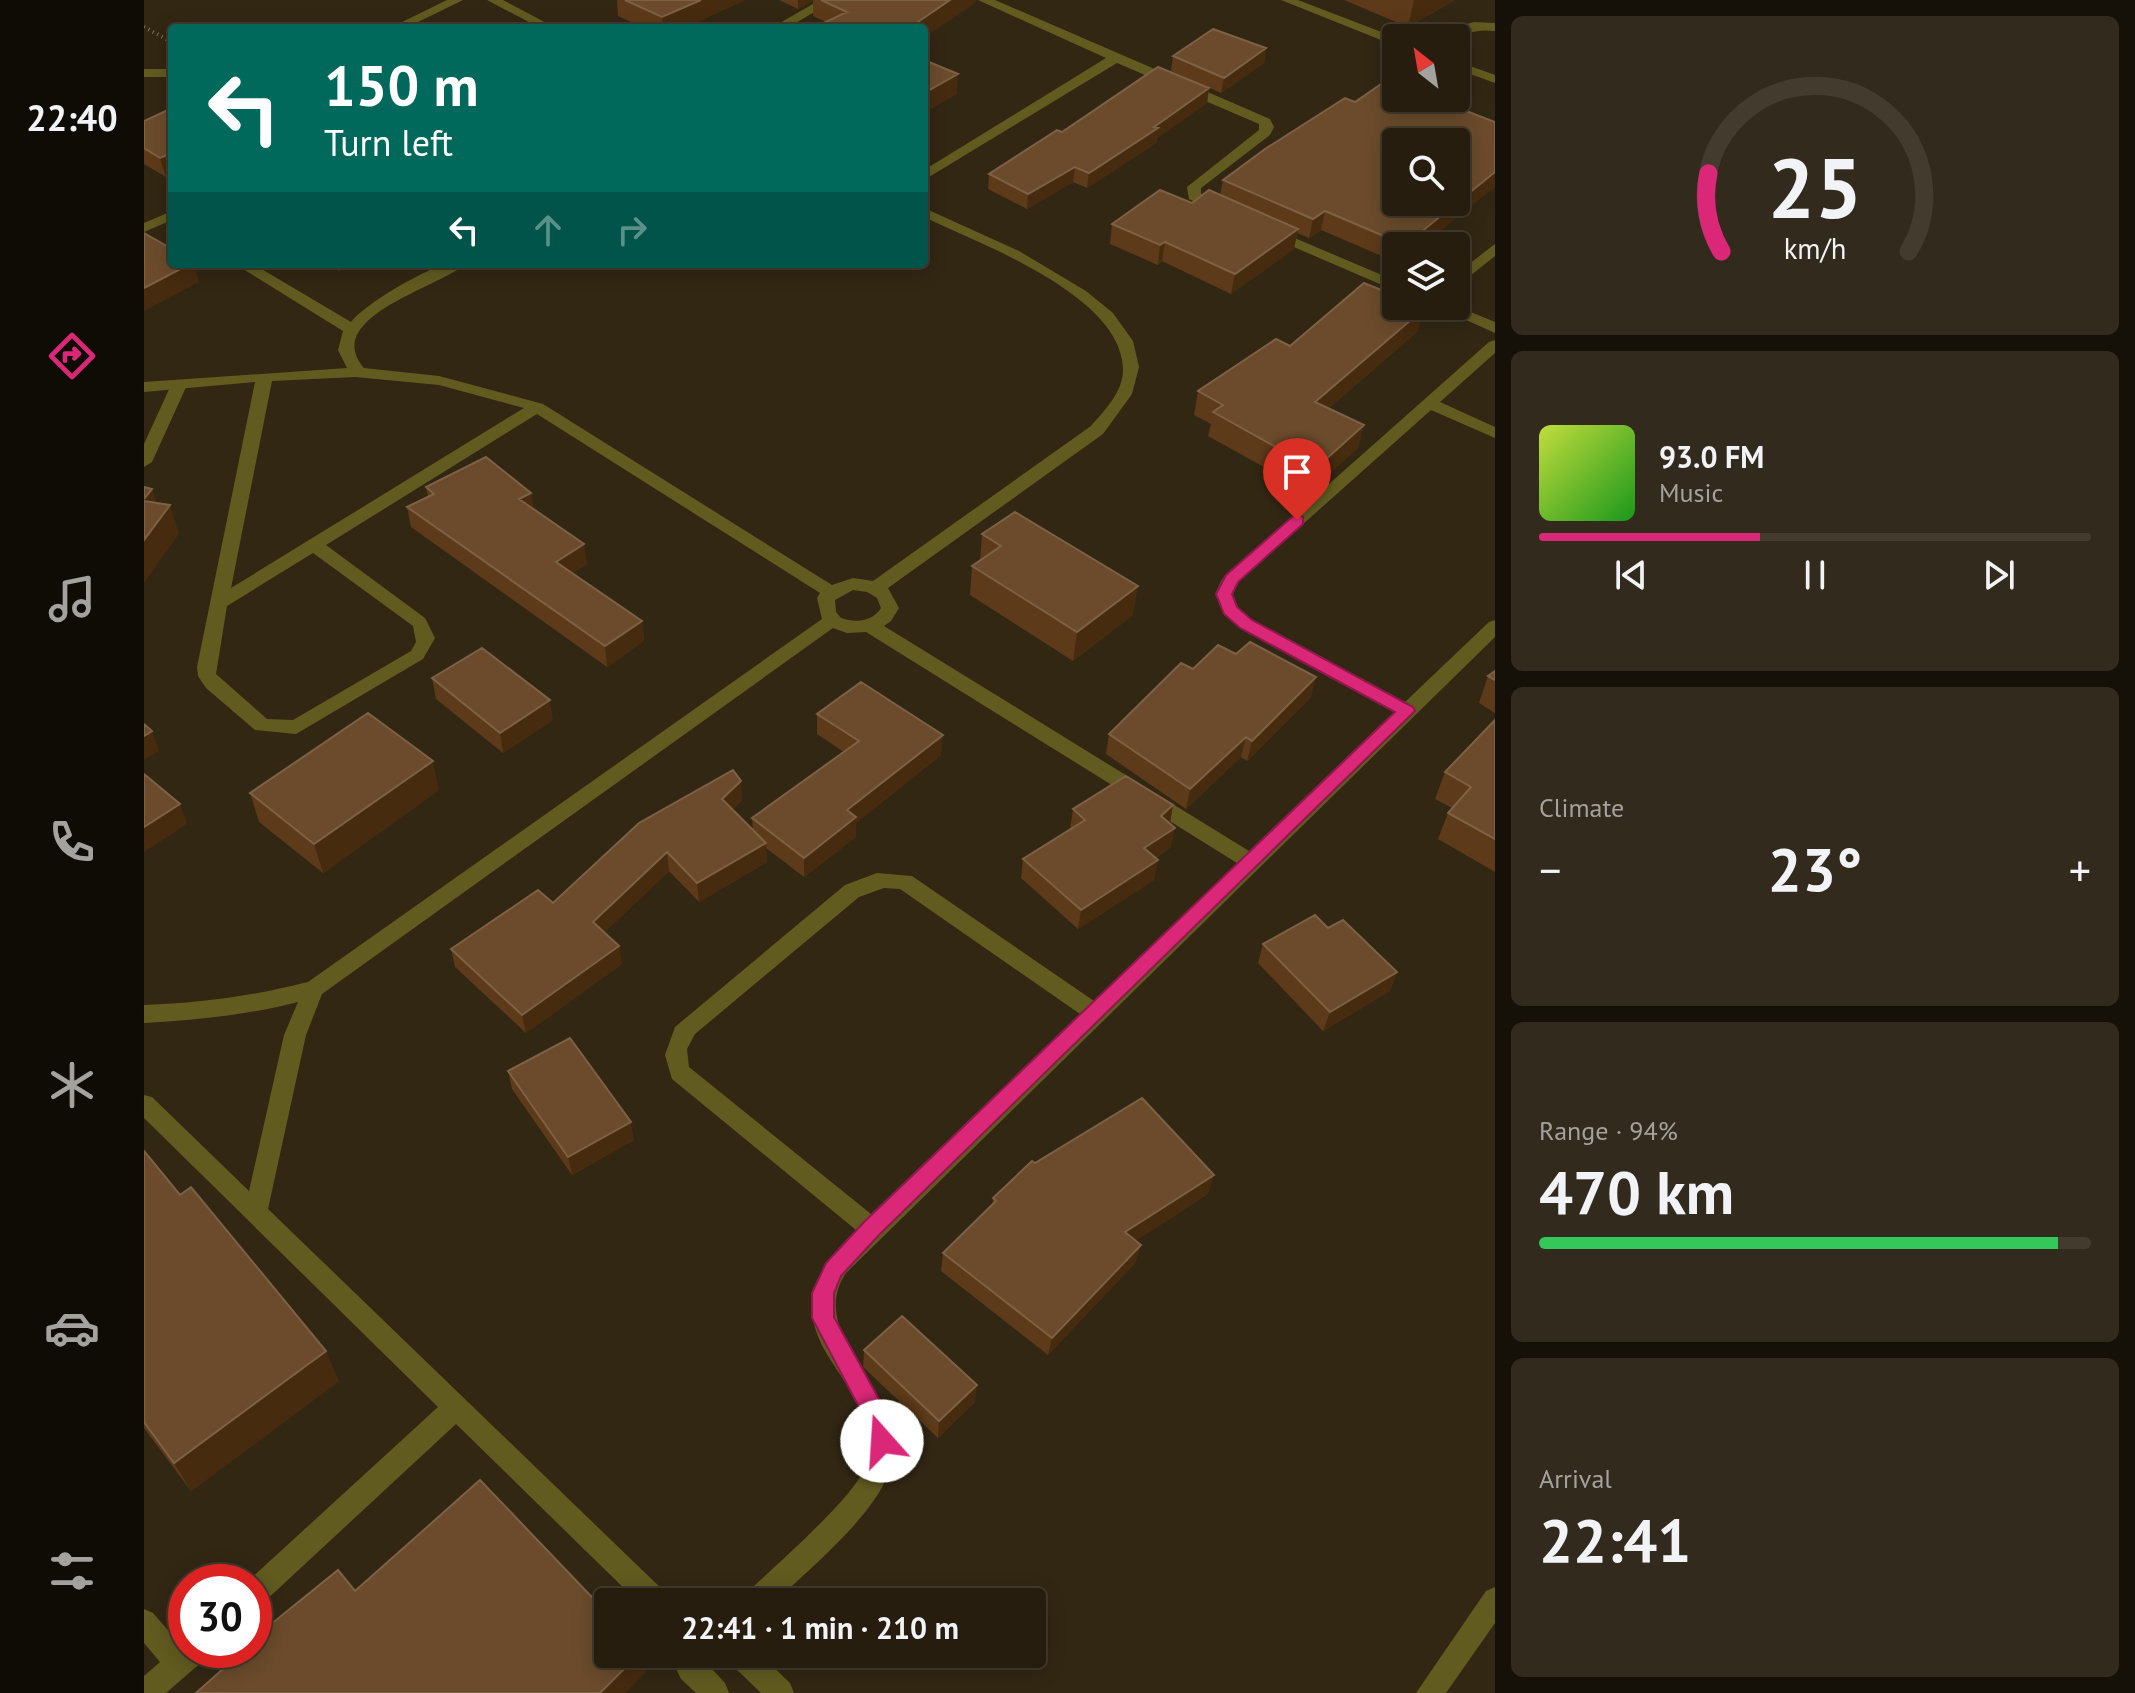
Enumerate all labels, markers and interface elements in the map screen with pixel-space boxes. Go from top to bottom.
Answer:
north arrow [1382,24,1470,112]
map controls [1382,24,1470,320]
text: 150 m [324,49,479,121]
icon: left [192,56,296,160]
text: 22:40 [26,94,118,141]
text: Turn left [324,119,453,166]
button: search [1382,128,1470,216]
text: 25 [1768,132,1862,240]
icon: left [442,208,486,252]
icon: ahead [526,208,570,252]
icon: right [610,208,654,252]
text: km/h [1784,230,1846,267]
button: layers [1382,232,1470,320]
icon: directions [44,328,100,384]
text: 93.0 FM [1659,437,1764,476]
pin [1263,438,1331,520]
icon: arrive [1275,450,1319,494]
text: Music [1659,476,1723,509]
icon: previous [1609,553,1653,597]
icon: pause [1793,553,1837,597]
icon: next [1977,553,2021,597]
icon: music [44,571,100,627]
text: Climate [1539,791,1624,824]
icon: phone [44,814,100,870]
text: 23° [1768,830,1862,908]
text: − [1539,841,1561,898]
text: + [2069,841,2091,898]
icon: climate [44,1057,100,1113]
text: Range · 94% [1539,1114,1678,1147]
text: 470 km [1539,1153,1734,1231]
icon: car [44,1300,100,1356]
position arrow [840,1399,924,1483]
text: Arrival [1539,1462,1612,1495]
text: 22:41 [1539,1501,1691,1579]
icon: filters [44,1543,100,1599]
speed limit sign: 30 [168,1564,272,1668]
text: 22:41 · 1 min · 210 m [681,1608,959,1647]

